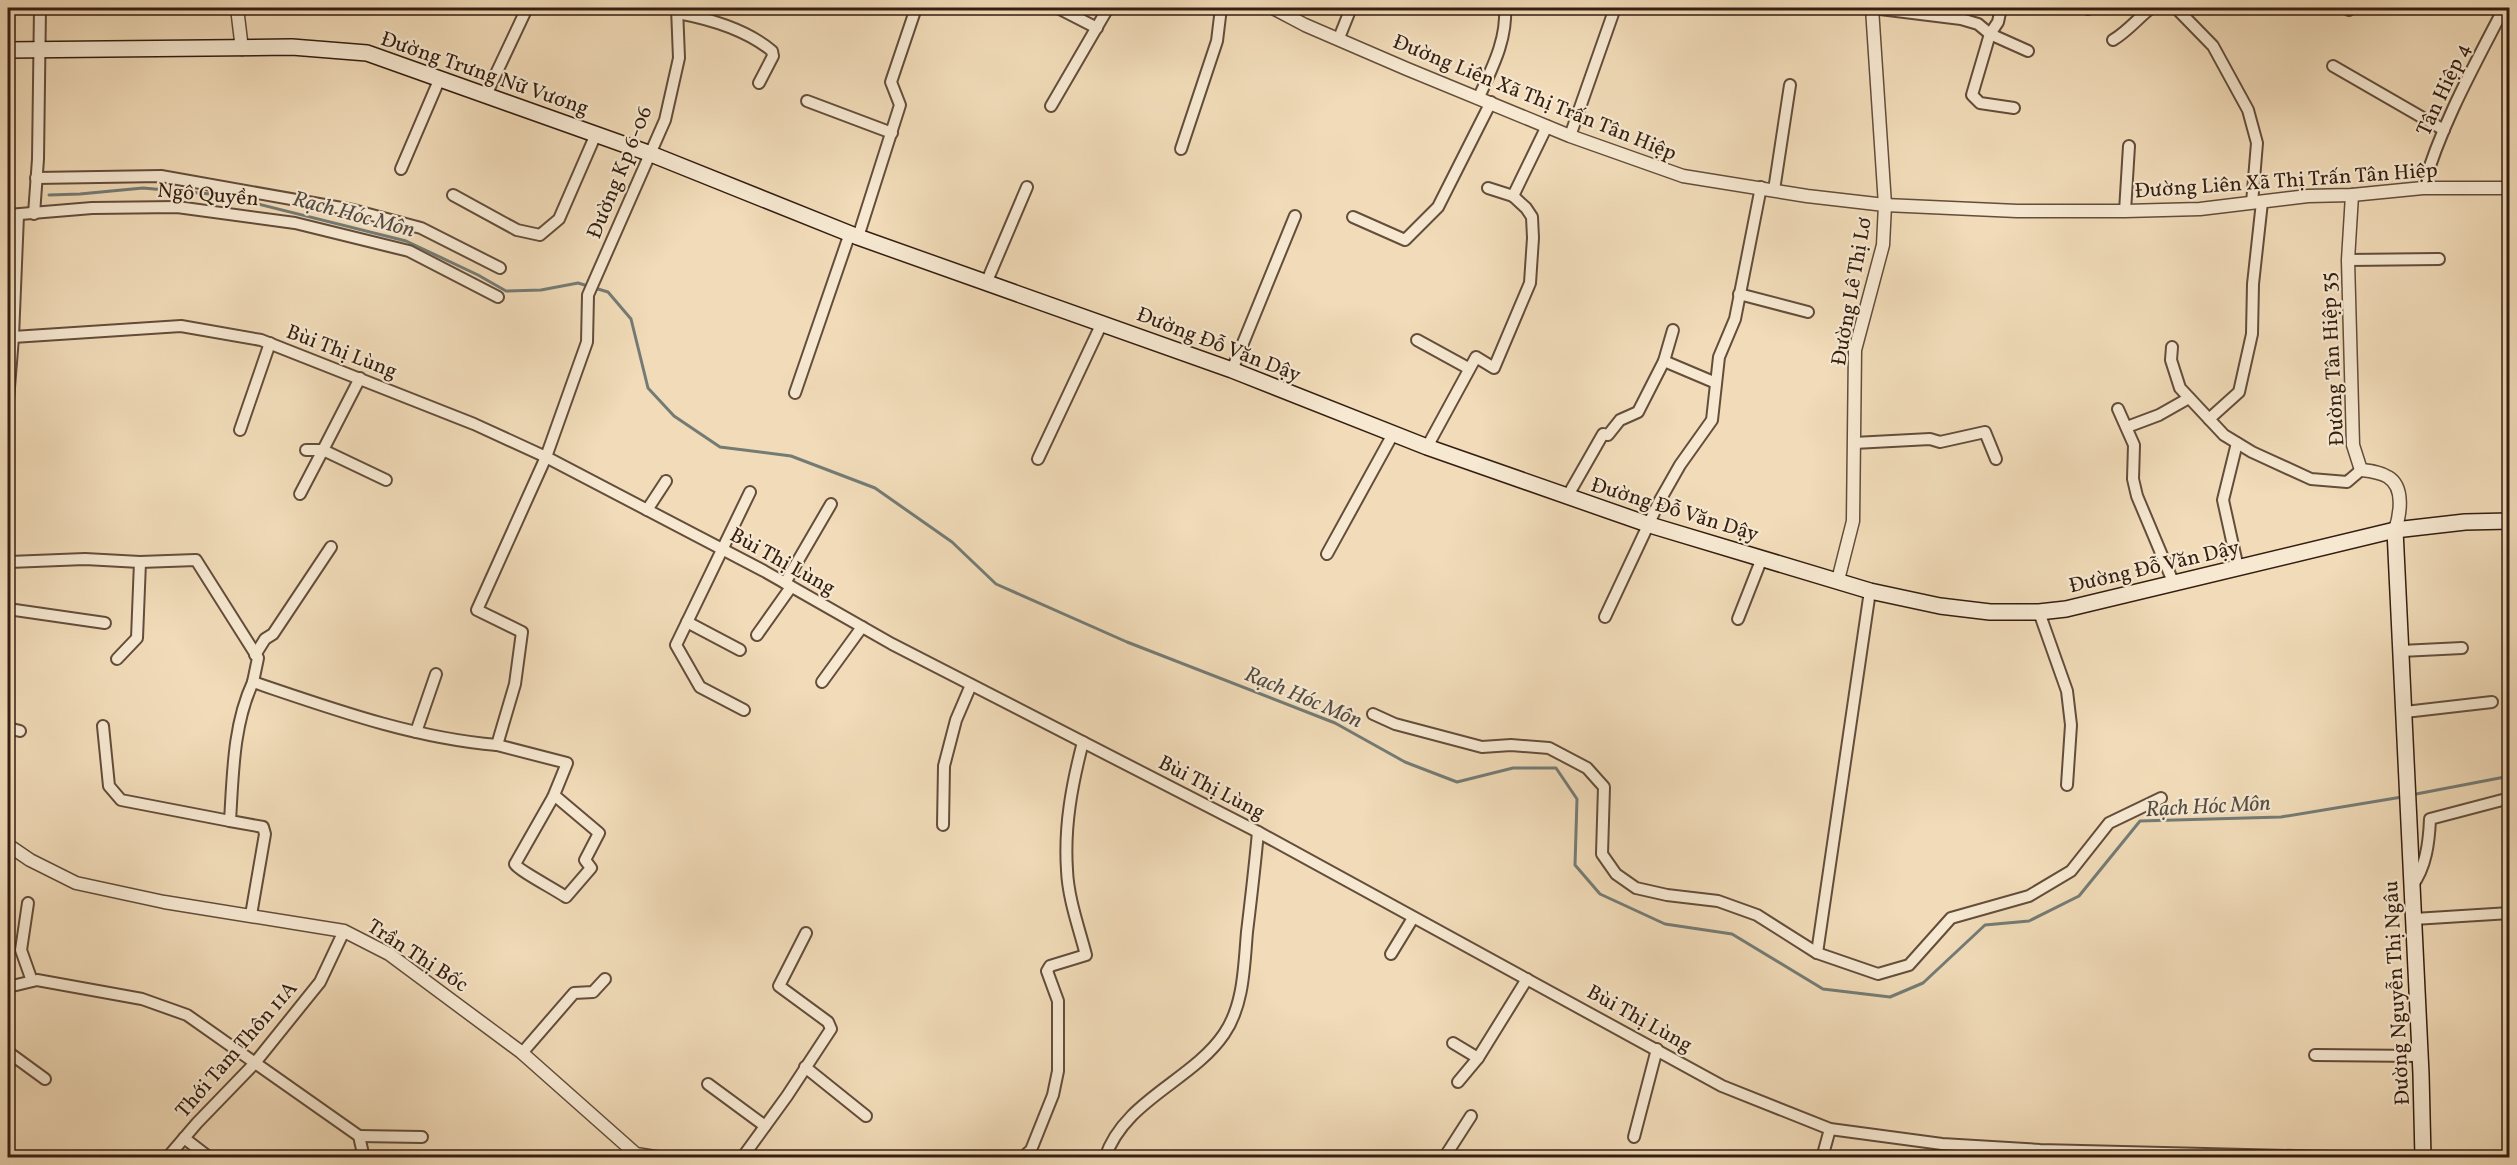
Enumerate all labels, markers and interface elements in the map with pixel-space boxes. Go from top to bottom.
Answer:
street label: Đường Trưng Nữ Vương [377,25,592,124]
street label: Đường Liên Xã Thị Trấn Tân Hiệp [1388,28,1681,169]
street label: Tân Hiệp 4 [2410,38,2479,141]
street label: Đường Kp 6-06 [581,102,660,243]
street label: Đường Liên Xã Thị Trấn Tân Hiệp [2134,156,2439,207]
street label: Ngô Quyền [156,177,260,214]
water label: Rạch Hóc Môn [289,184,418,247]
street label: Đường Lê Thị Lơ [1825,215,1880,368]
street label: Đường Tân Hiệp 35 [2314,271,2353,447]
street label: Đường Đỗ Văn Dậy [1132,301,1305,390]
street label: Bùi Thị Lùng [282,318,401,387]
street label: Đường Đỗ Văn Dậy [1587,471,1763,550]
street label: Bùi Thị Lùng [724,521,840,603]
street label: Đường Đỗ Văn Dậy [2066,534,2243,601]
water label: Rạch Hóc Môn [1239,660,1367,737]
street label: Bùi Thị Lùng [1153,749,1270,828]
water label: Rạch Hóc Môn [2145,789,2272,826]
street label: Đường Nguyễn Thị Ngâu [2377,880,2418,1106]
street label: Trần Thị Bốc [361,913,473,1000]
street label: Thới Tam Thôn 11A [169,975,305,1125]
street label: Bùi Thị Lùng [1581,978,1697,1060]

